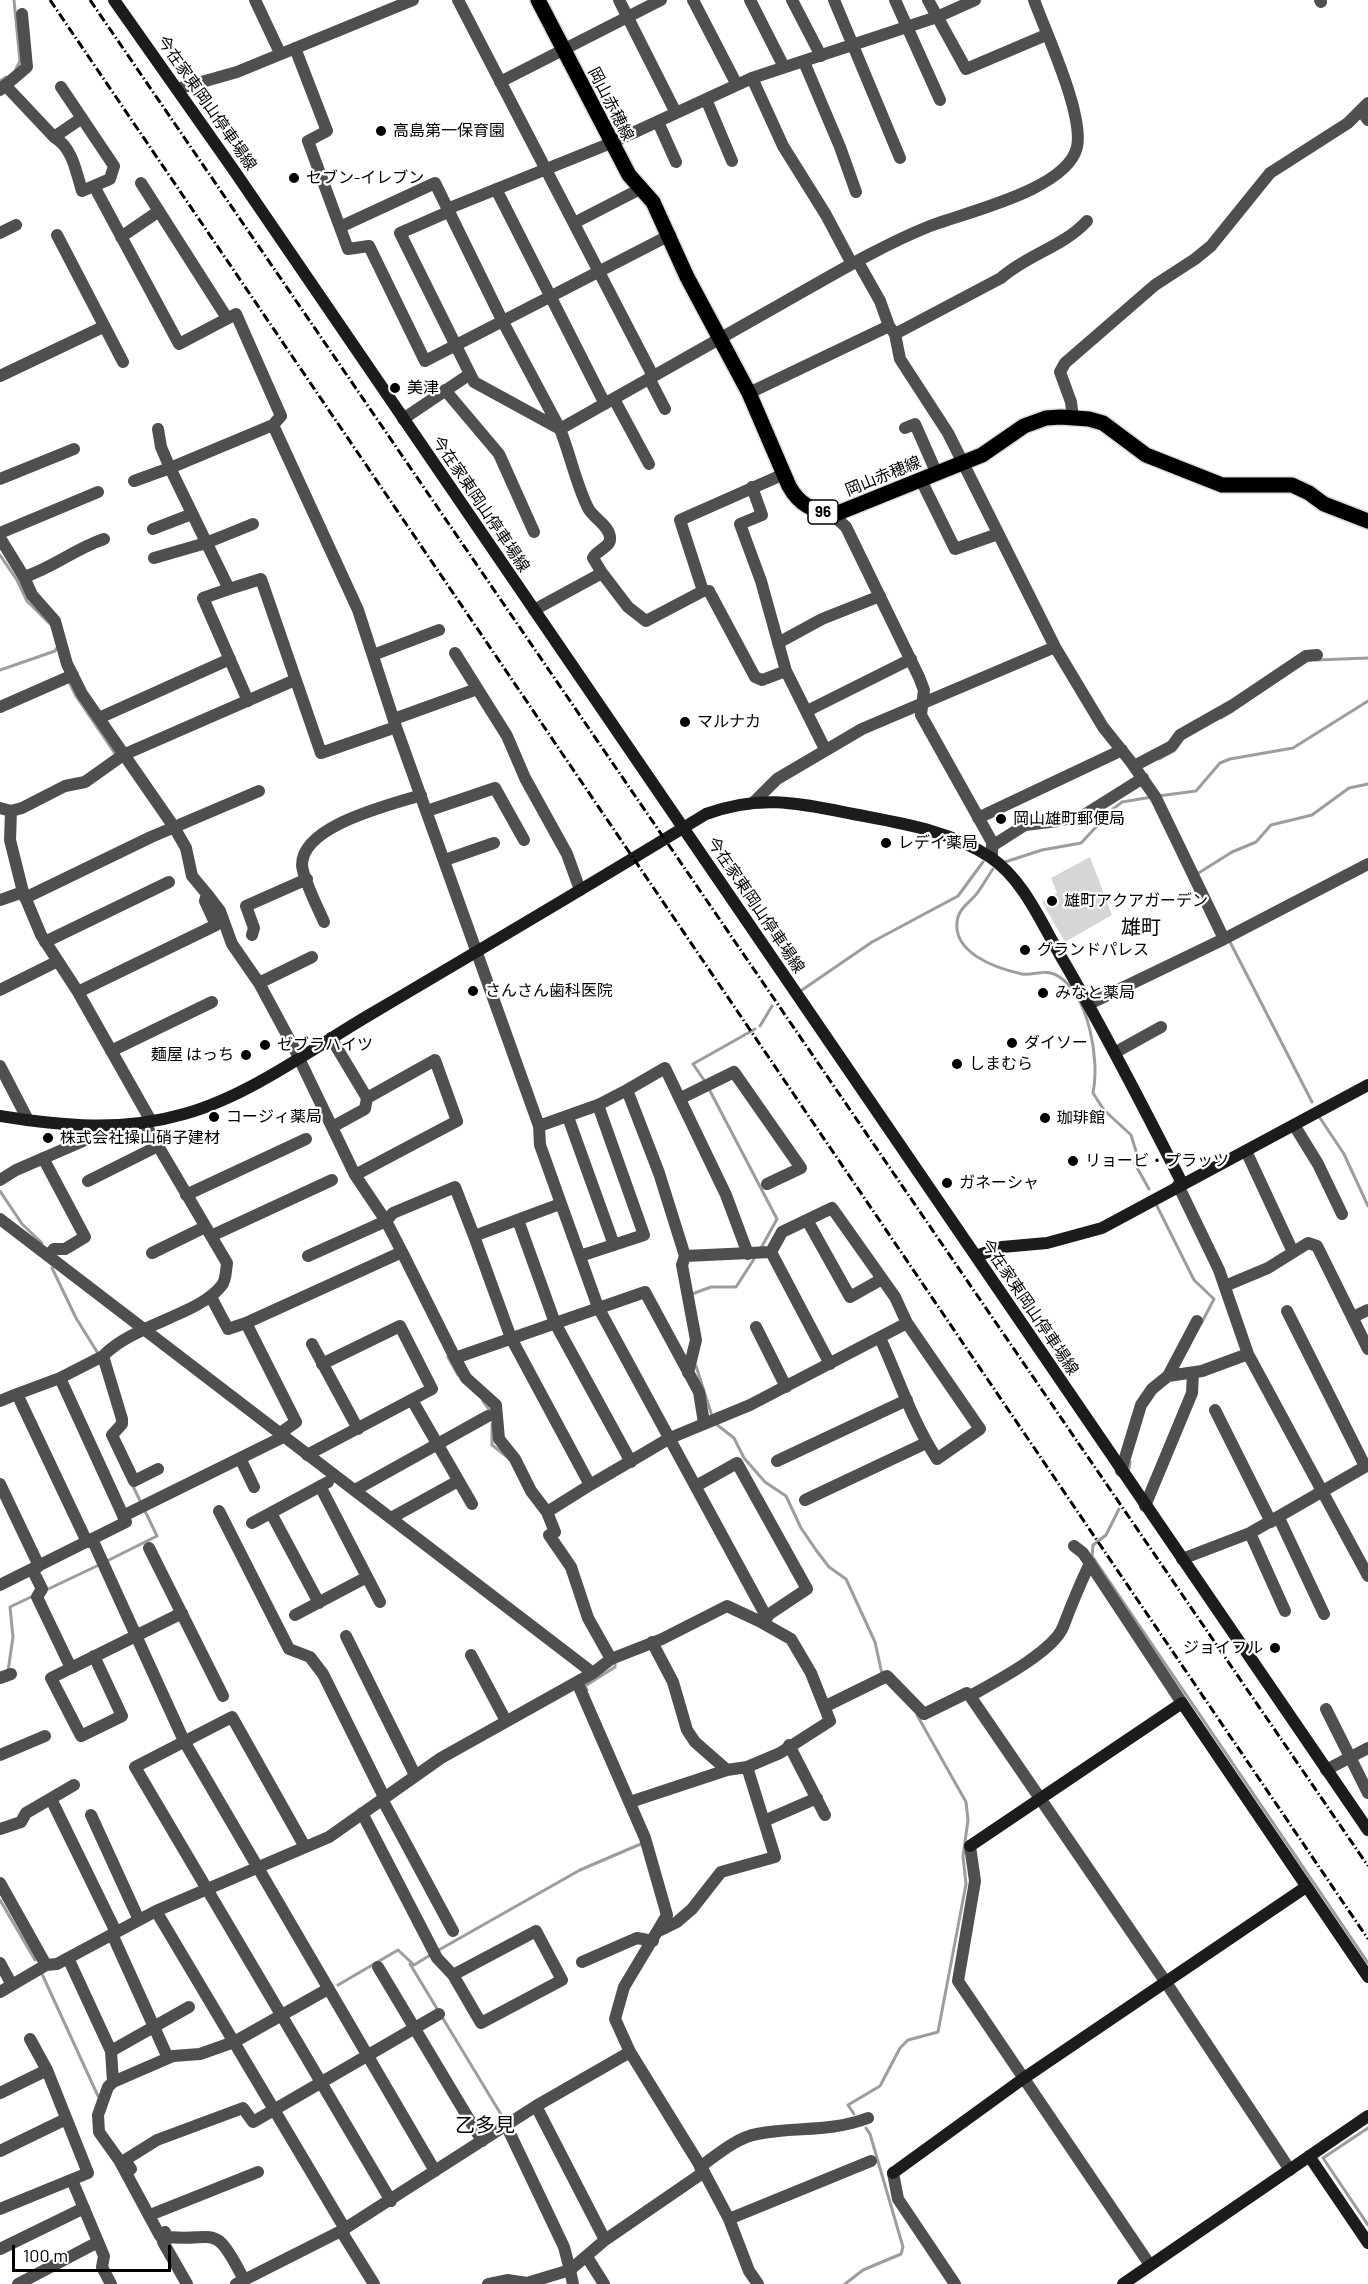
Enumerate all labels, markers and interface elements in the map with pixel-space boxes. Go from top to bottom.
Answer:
street label: 今在家東岡山停車場線 [153,32,261,174]
street label: 岡山赤穂線 [584,64,638,144]
place label: 高島第一保育園 [393,121,505,141]
marker: 高島第一保育園 [374,124,388,138]
place label: セブン-イレブン [306,168,424,188]
marker: セブン-イレブン [287,171,301,185]
place label: 美津 [407,378,439,398]
marker: 美津 [388,381,402,395]
street label: 今在家東岡山停車場線 [428,432,534,576]
street label: 岡山赤穂線 [842,452,924,500]
road number: 96 [808,500,838,524]
place label: マルナカ [697,712,761,732]
marker: マルナカ [678,715,692,729]
place label: 岡山雄町郵便局 [1013,809,1125,829]
marker: 岡山雄町郵便局 [994,812,1008,826]
street label: 今在家東岡山停車場線 [703,833,809,977]
place label: レデイ薬局 [898,833,978,853]
marker: レデイ薬局 [879,836,893,850]
place label: 雄町アクアガーデン [1064,891,1208,911]
marker: 雄町アクアガーデン [1045,894,1059,908]
district label: 雄町 [1121,915,1161,939]
place label: グランドパレス [1037,940,1149,960]
marker: グランドパレス [1018,943,1032,957]
place label: さんさん歯科医院 [485,981,613,1001]
place label: みなと薬局 [1055,983,1135,1003]
marker: さんさん歯科医院 [466,984,480,998]
marker: みなと薬局 [1036,986,1050,1000]
place label: ダイソー [1024,1033,1088,1053]
place label: ゼブラハイツ [277,1035,373,1055]
marker: ダイソー [1005,1036,1019,1050]
marker: ゼブラハイツ [258,1038,272,1052]
place label: 麺屋 はっち [151,1045,234,1065]
marker: 麺屋 はっち [239,1048,253,1062]
place label: しまむら [969,1054,1033,1074]
marker: しまむら [950,1057,964,1071]
place label: コージィ薬局 [226,1107,322,1127]
place label: 珈琲館 [1057,1108,1105,1128]
marker: コージィ薬局 [207,1110,221,1124]
marker: 珈琲館 [1038,1111,1052,1125]
place label: 株式会社操山硝子建材 [60,1128,220,1148]
marker: 株式会社操山硝子建材 [41,1131,55,1145]
place label: リョービ・プラッツ [1085,1151,1229,1171]
marker: リョービ・プラッツ [1066,1154,1080,1168]
place label: ガネーシャ [959,1173,1039,1193]
marker: ガネーシャ [940,1176,954,1190]
street label: 今在家東岡山停車場線 [977,1235,1083,1379]
place label: ジョイフル [1183,1638,1263,1658]
marker: ジョイフル [1268,1641,1282,1655]
district label: 乙多見 [455,2113,515,2137]
scale bar [15,2233,174,2271]
text: 100 m [23,2244,68,2266]

